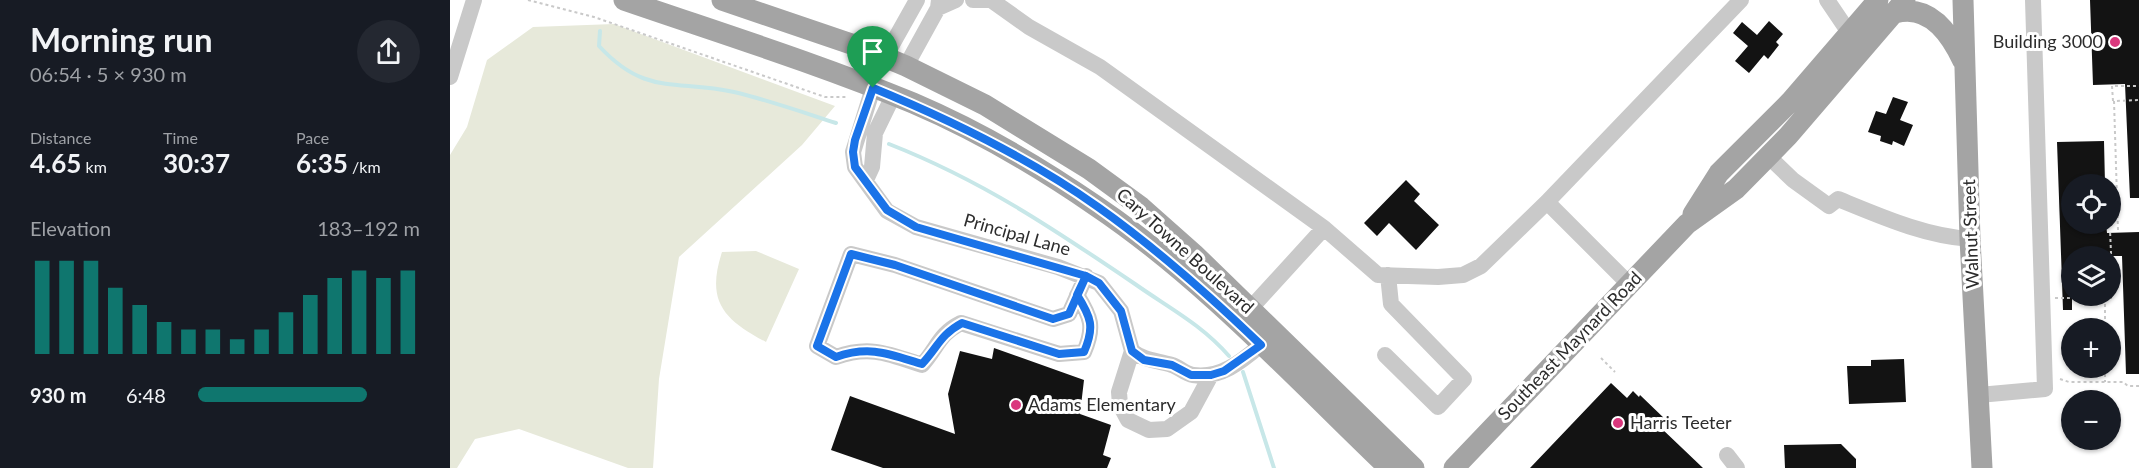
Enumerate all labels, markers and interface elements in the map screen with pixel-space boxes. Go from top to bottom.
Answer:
text: Morning run [30,19,213,59]
button: share [357,20,420,83]
pin [847,26,898,88]
place label: Building 3000 [1993,30,2103,52]
icon: arrive [856,35,889,68]
marker: Building 3000 [2108,35,2122,49]
text: 06:54 · 5 × 930 m [30,62,187,86]
text: Distance [30,128,91,147]
text: Time [163,128,198,147]
text: Pace [296,128,329,147]
text: 4.65 [30,147,81,179]
text: 30:37 [163,147,230,179]
text: 6:35 [296,147,348,179]
text: km [81,157,107,176]
text: /km [348,157,381,176]
map controls [2061,174,2121,450]
button: locate [2061,174,2121,234]
street label: Walnut Street [1957,178,1983,289]
street label: Cary Towne Boulevard [1113,183,1259,318]
street label: Principal Lane [961,208,1073,260]
text: Elevation [30,216,111,240]
text: 183–192 m [317,216,420,240]
button: layers [2061,246,2121,306]
street label: Southeast Maynard Road [1493,266,1646,424]
button: + [2061,318,2121,378]
text: 930 m [30,383,86,407]
text: 6:48 [126,383,166,407]
button: − [2061,390,2121,450]
place label: Adams Elementary [1028,393,1176,415]
marker: Adams Elementary [1009,398,1023,412]
place label: Harris Teeter [1630,411,1732,433]
marker: Harris Teeter [1611,416,1625,430]

